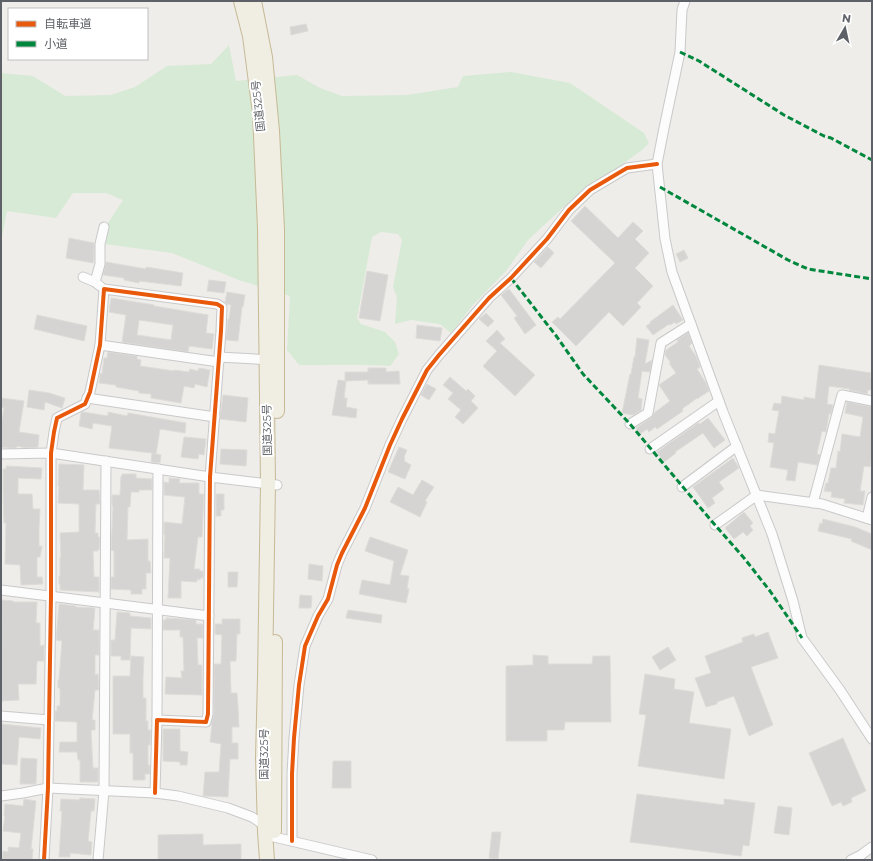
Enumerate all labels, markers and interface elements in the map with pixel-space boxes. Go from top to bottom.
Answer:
legend [8,8,148,60]
north arrow [825,8,865,48]
text: N [841,11,852,26]
text: 自転車道 [44,16,92,31]
text: 小道 [44,36,68,51]
street label: 国道325号 [248,80,268,132]
street label: 国道325号 [260,404,274,456]
street label: 国道325号 [257,728,271,780]

